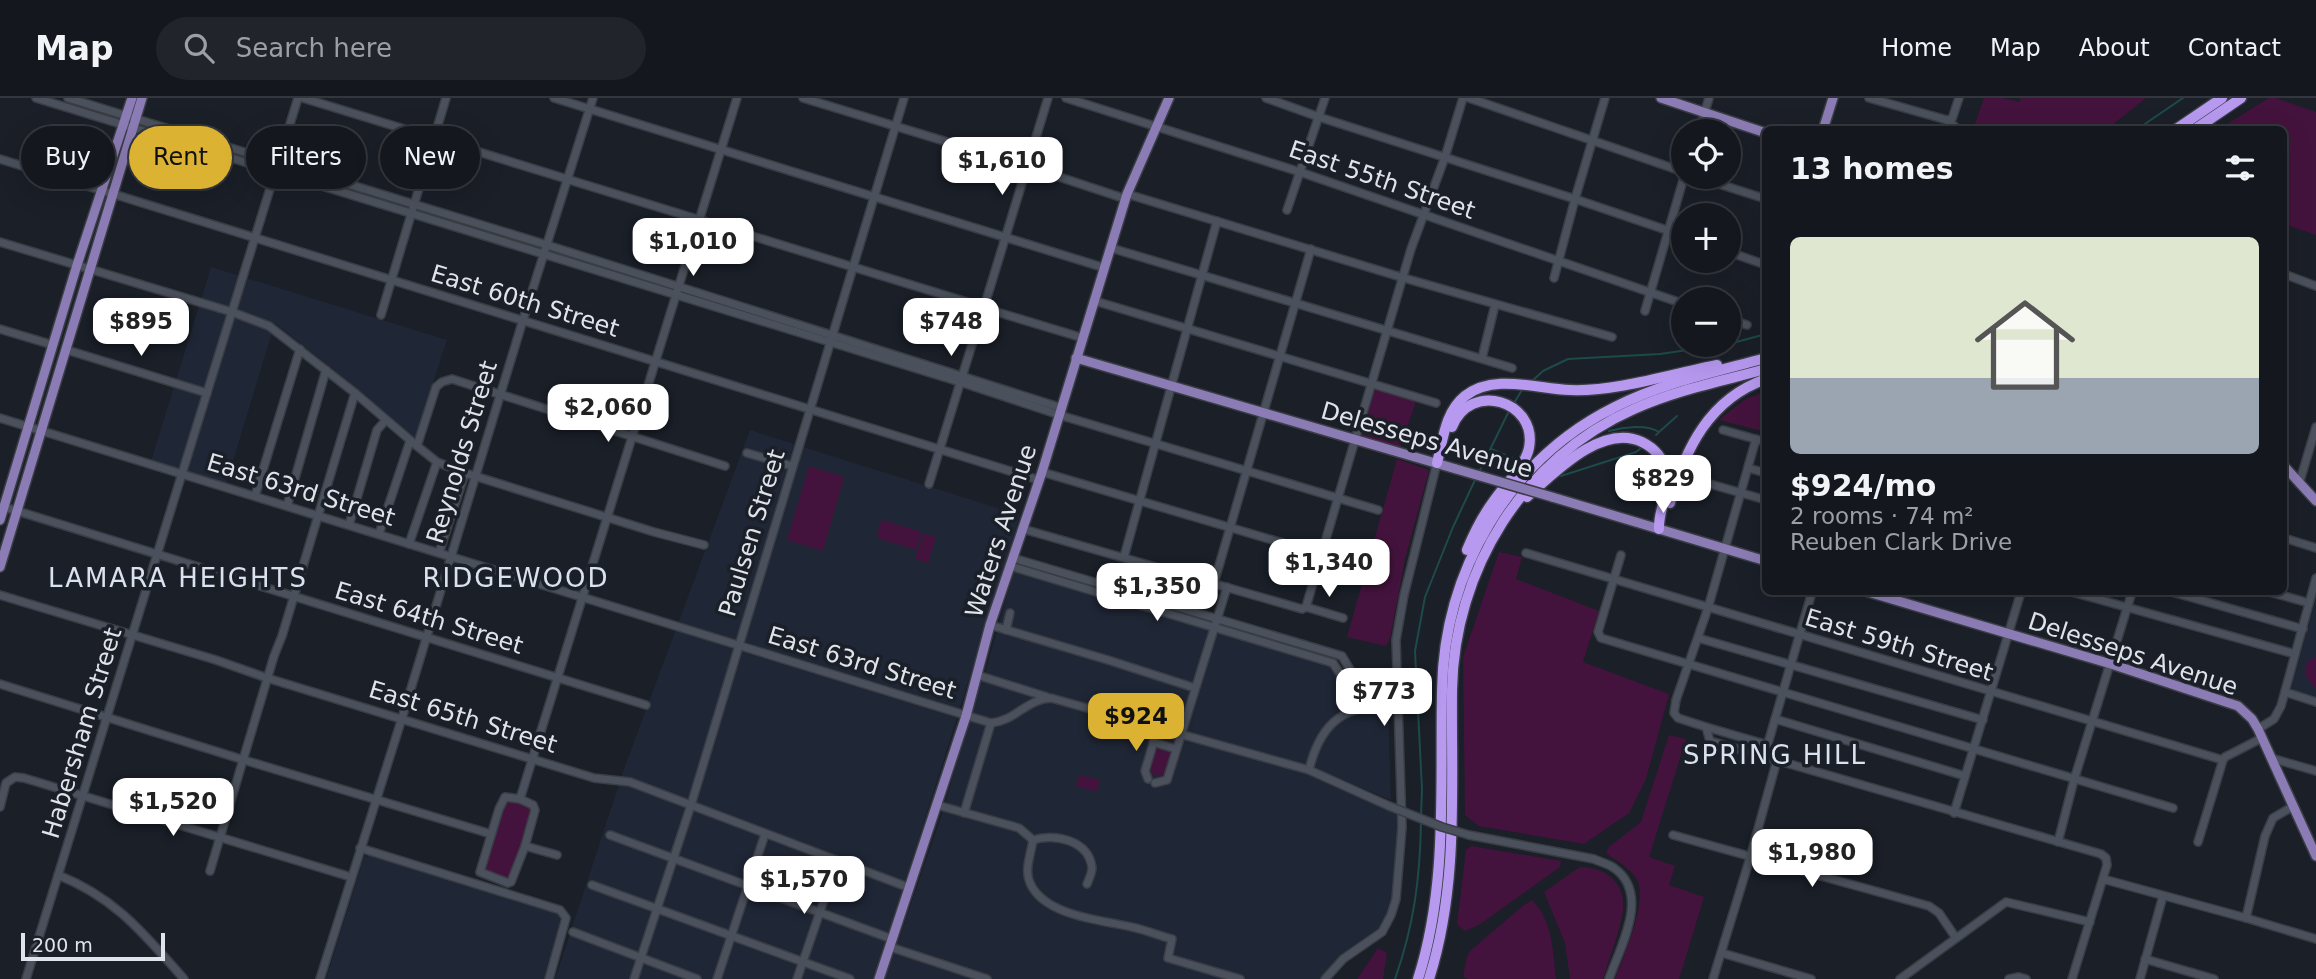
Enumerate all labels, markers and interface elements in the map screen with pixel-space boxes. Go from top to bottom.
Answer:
search box [156,17,646,80]
text: Map [35,29,114,68]
icon: search [180,29,218,67]
text: Search here [236,33,392,63]
text: Home [1881,34,1952,62]
text: Map [1990,34,2041,62]
text: About [2079,34,2150,62]
text: Contact [2188,34,2281,62]
map controls [1671,119,1741,357]
button: locate [1671,119,1741,189]
chip: Buy [21,126,115,189]
chip: Rent [129,126,232,189]
chip: Filters [246,126,366,189]
chip: New [380,126,480,189]
street label: East 55th Street [1285,135,1479,225]
pin: $1,610 [945,138,1059,197]
text: $1,610 [958,147,1046,173]
icon: filters [2221,149,2259,187]
text: 13 homes [1790,151,1954,186]
button: + [1671,203,1741,273]
pin: $1,010 [636,218,750,278]
text: $1,010 [649,228,737,254]
street label: East 60th Street [428,259,622,343]
icon: home [1962,282,2088,408]
button: − [1671,287,1741,357]
pin: $895 [100,299,182,358]
pin: $748 [910,299,992,358]
text: $895 [109,308,173,334]
text: $748 [919,308,983,334]
street label: Reynolds Street [421,357,503,547]
pin: $2,060 [551,384,665,444]
text: $2,060 [564,394,652,420]
street label: Delesseps Avenue [1318,396,1536,484]
street label: Waters Avenue [960,441,1042,621]
street label: Paulsen Street [713,446,791,620]
street label: East 63rd Street [204,448,398,532]
pin: $829 [1622,456,1704,515]
text: $829 [1631,465,1695,491]
text: $924/mo [1790,468,1936,503]
text: 2 rooms · 74 m² [1790,503,1974,529]
text: Reuben Clark Drive [1790,529,2012,555]
pin: $1,340 [1272,540,1386,599]
text: $1,340 [1285,549,1373,575]
district label: LAMARA HEIGHTS [48,563,308,593]
district label: RIDGEWOOD [423,563,610,593]
pin: $1,350 [1100,564,1214,623]
text: $1,350 [1113,573,1201,599]
street label: East 64th Street [332,576,526,660]
street label: East 59th Street [1802,603,1996,687]
street label: Delesseps Avenue [2025,607,2241,701]
street label: East 63rd Street [765,621,959,705]
street label: Habersham Street [37,624,127,842]
pin: $773 [1343,668,1425,728]
street label: East 65th Street [366,675,560,759]
text: $773 [1352,678,1416,704]
pin: $924 [1095,694,1177,753]
text: $924 [1104,703,1168,729]
district label: SPRING HILL [1683,740,1867,770]
pin: $1,520 [116,778,230,838]
text: $1,520 [129,788,217,814]
pin: $1,980 [1755,830,1869,889]
text: $1,980 [1768,839,1856,865]
pin: $1,570 [747,856,861,916]
text: $1,570 [760,866,848,892]
scale bar [21,930,164,962]
text: 200 m [32,934,93,956]

